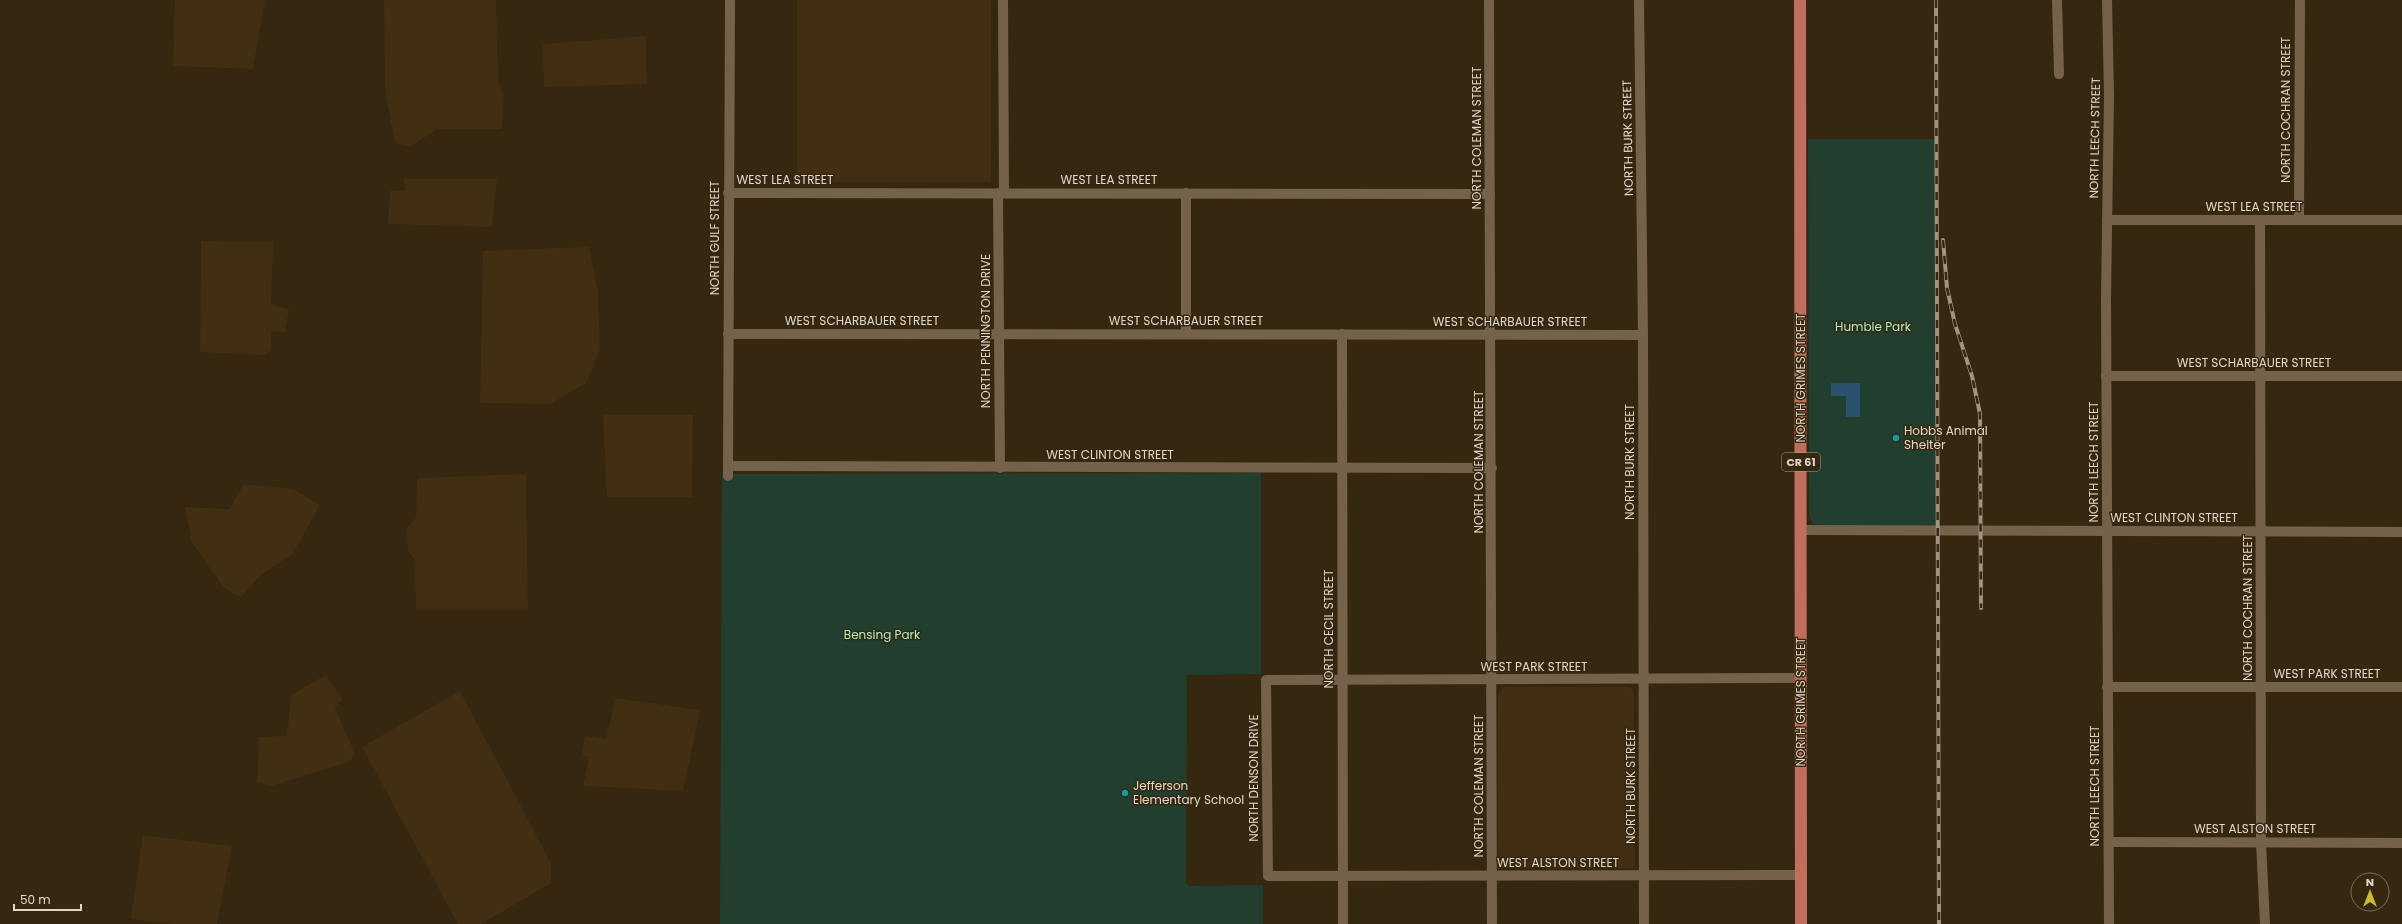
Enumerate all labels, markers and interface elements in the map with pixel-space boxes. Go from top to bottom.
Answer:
street label: NORTH COCHRAN STREET [2277,36,2294,183]
street label: NORTH COLEMAN STREET [1468,66,1485,209]
street label: NORTH LEECH STREET [2085,77,2104,199]
street label: NORTH BURK STREET [1618,79,1637,196]
street label: WEST LEA STREET [737,171,834,188]
street label: WEST LEA STREET [1061,171,1158,188]
street label: NORTH GULF STREET [706,180,723,295]
street label: WEST LEA STREET [2206,198,2303,215]
street label: NORTH PENNINGTON DRIVE [977,254,994,408]
street label: WEST SCHARBAUER STREET [785,312,940,329]
street label: WEST SCHARBAUER STREET [1109,312,1264,329]
street label: WEST SCHARBAUER STREET [1433,313,1588,330]
street label: NORTH GRIMES STREET [1792,313,1809,443]
park label: Humble Park [1835,318,1912,335]
street label: WEST SCHARBAUER STREET [2177,354,2332,371]
street label: NORTH COLEMAN STREET [1470,390,1487,533]
street label: NORTH LEECH STREET [2085,401,2102,523]
street label: NORTH BURK STREET [1621,404,1638,520]
place label: Hobbs Animal Shelter [1904,422,1988,453]
marker: Hobbs Animal Shelter [1891,433,1901,443]
street label: WEST CLINTON STREET [1046,446,1174,463]
road number: CR 61 [1782,453,1820,471]
street label: WEST CLINTON STREET [2110,509,2238,526]
street label: NORTH COCHRAN STREET [2239,534,2256,681]
street label: NORTH CECIL STREET [1320,569,1337,688]
park label: Bensing Park [844,626,921,643]
street label: NORTH GRIMES STREET [1792,637,1809,767]
street label: WEST PARK STREET [1481,658,1588,675]
street label: WEST PARK STREET [2274,665,2381,682]
street label: NORTH DENSON DRIVE [1245,714,1262,842]
street label: NORTH COLEMAN STREET [1470,714,1487,857]
street label: NORTH LEECH STREET [2086,725,2103,847]
street label: NORTH BURK STREET [1622,728,1639,844]
place label: Jefferson Elementary School [1133,777,1244,808]
marker: Jefferson Elementary School [1120,788,1130,798]
street label: WEST ALSTON STREET [2194,820,2317,837]
street label: WEST ALSTON STREET [1497,854,1620,871]
north arrow [2350,872,2390,912]
text: N [2366,874,2374,890]
scale bar [14,886,81,912]
text: 50 m [20,891,51,908]

